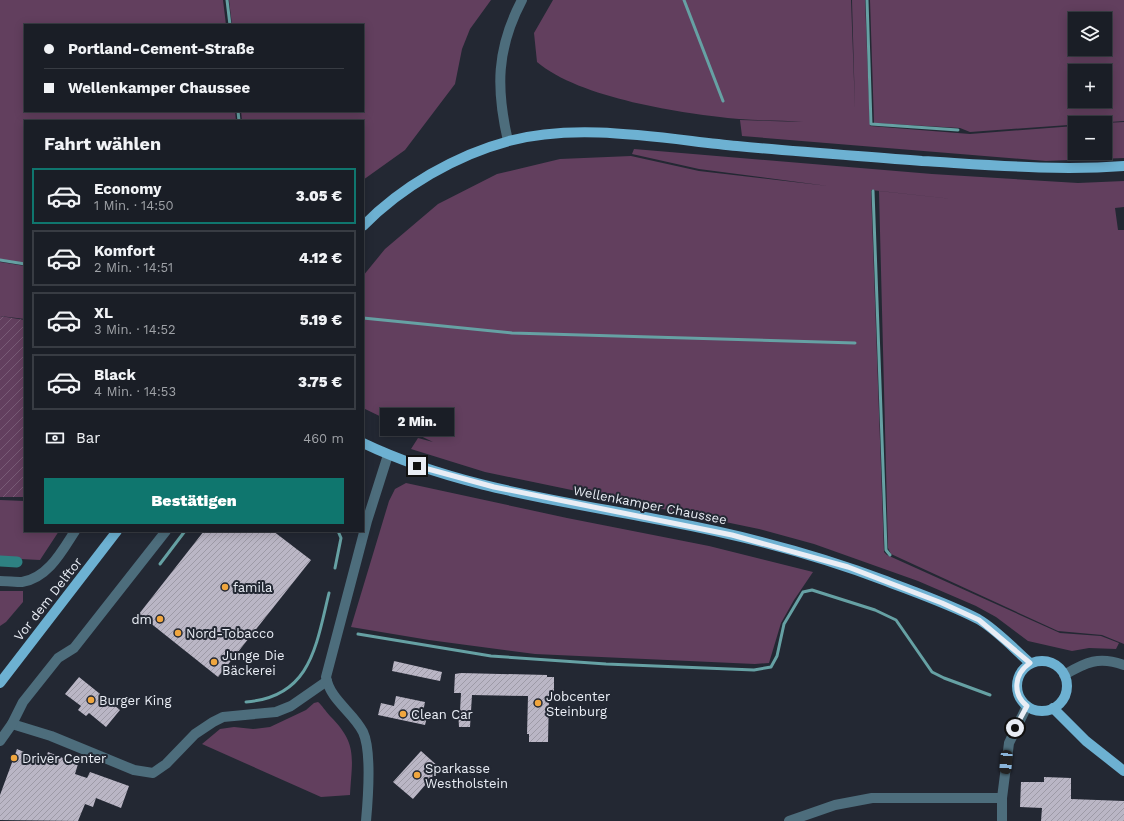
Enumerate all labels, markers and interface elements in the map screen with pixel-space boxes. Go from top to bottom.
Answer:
map controls [1068,12,1112,160]
button: layers [1068,12,1112,56]
text: Portland-Cement-Straße [68,40,254,58]
button: + [1068,64,1112,108]
text: Wellenkamper Chaussee [68,79,250,97]
button: − [1068,116,1112,160]
text: Fahrt wählen [44,133,161,154]
icon: car [46,178,82,214]
text: Economy [94,180,161,198]
text: 3.05 € [296,187,342,205]
text: 1 Min. · 14:50 [94,198,174,213]
icon: car [46,240,82,276]
text: Komfort [94,242,155,260]
text: 4.12 € [299,249,342,267]
text: 2 Min. · 14:51 [94,260,173,275]
icon: car [46,302,82,338]
text: XL [94,304,113,322]
text: 5.19 € [300,311,342,329]
text: 3 Min. · 14:52 [94,322,176,337]
icon: car [46,364,82,400]
text: Black [94,366,136,384]
text: 3.75 € [298,373,342,391]
text: 4 Min. · 14:53 [94,384,176,399]
callout: 2 Min. [380,408,454,436]
text: 2 Min. [397,414,437,429]
icon: cash [44,427,66,449]
text: Bar [76,429,100,447]
text: 460 m [303,431,344,446]
route end [408,457,426,475]
button: Bestätigen [44,478,344,524]
street label: Wellenkamper Chaussee [572,483,728,527]
street label: Vor dem Delftor [11,554,85,644]
place label: famila [233,580,273,595]
marker: famila [220,582,230,592]
place label: dm [131,612,152,627]
marker: dm [155,614,165,624]
place label: Nord-Tobacco [186,626,274,641]
marker: Nord-Tobacco [173,628,183,638]
place label: Junge Die Bäckerei [222,648,284,678]
marker: Junge Die Bäckerei [209,657,219,667]
place label: Jobcenter Steinburg [546,689,610,719]
place label: Burger King [99,693,171,708]
marker: Burger King [86,695,96,705]
marker: Jobcenter Steinburg [533,698,543,708]
place label: Clean Car [411,707,473,722]
marker: Clean Car [398,709,408,719]
route start [1006,719,1024,737]
car [999,750,1013,774]
place label: Driver Center [22,751,106,766]
marker: Driver Center [9,753,19,763]
place label: Sparkasse Westholstein [425,761,508,791]
marker: Sparkasse Westholstein [412,770,422,780]

